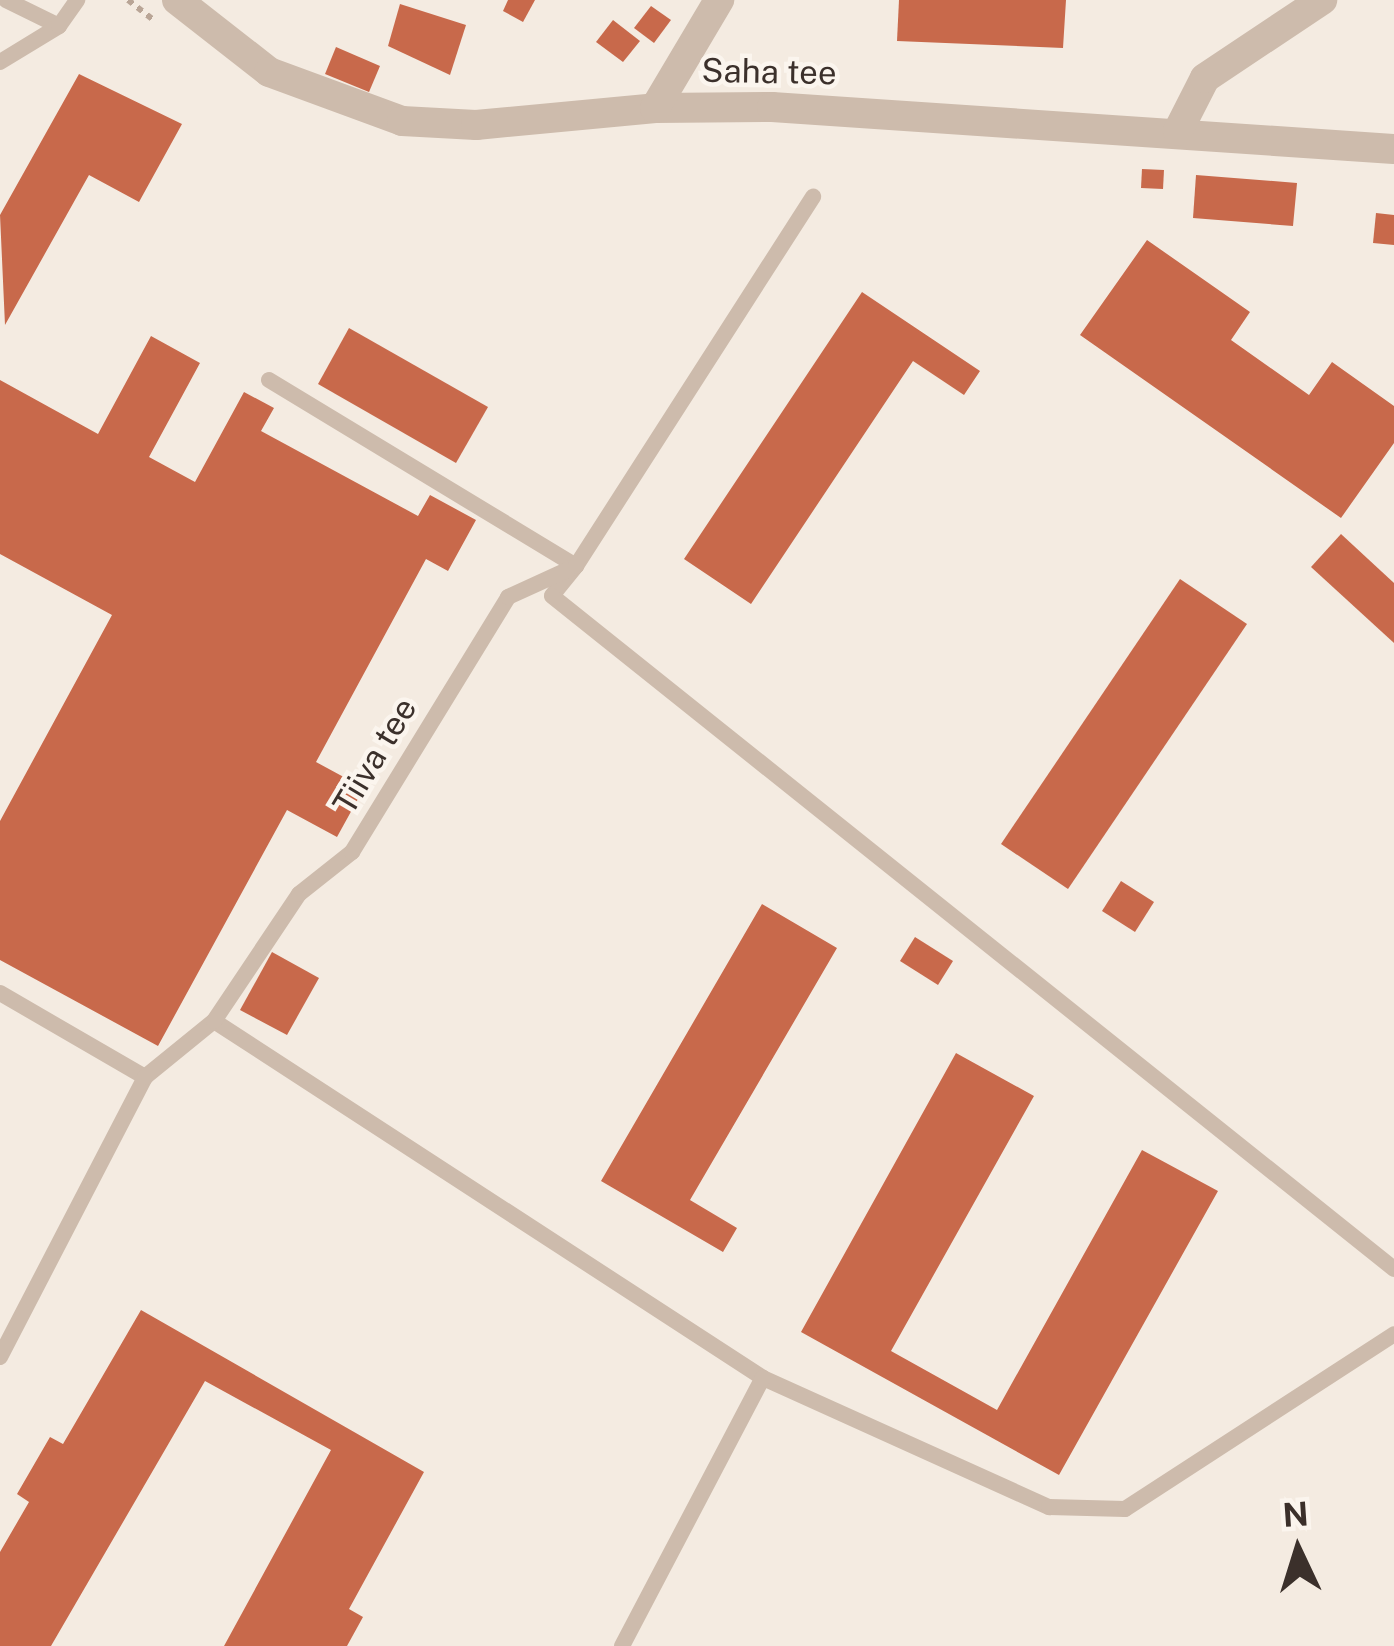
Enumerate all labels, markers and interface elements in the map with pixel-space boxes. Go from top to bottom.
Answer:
street label: Saha tee [701,51,837,93]
street label: Tiiva tee [325,691,425,821]
north arrow [1238,1490,1358,1610]
text: N [1281,1494,1310,1534]

